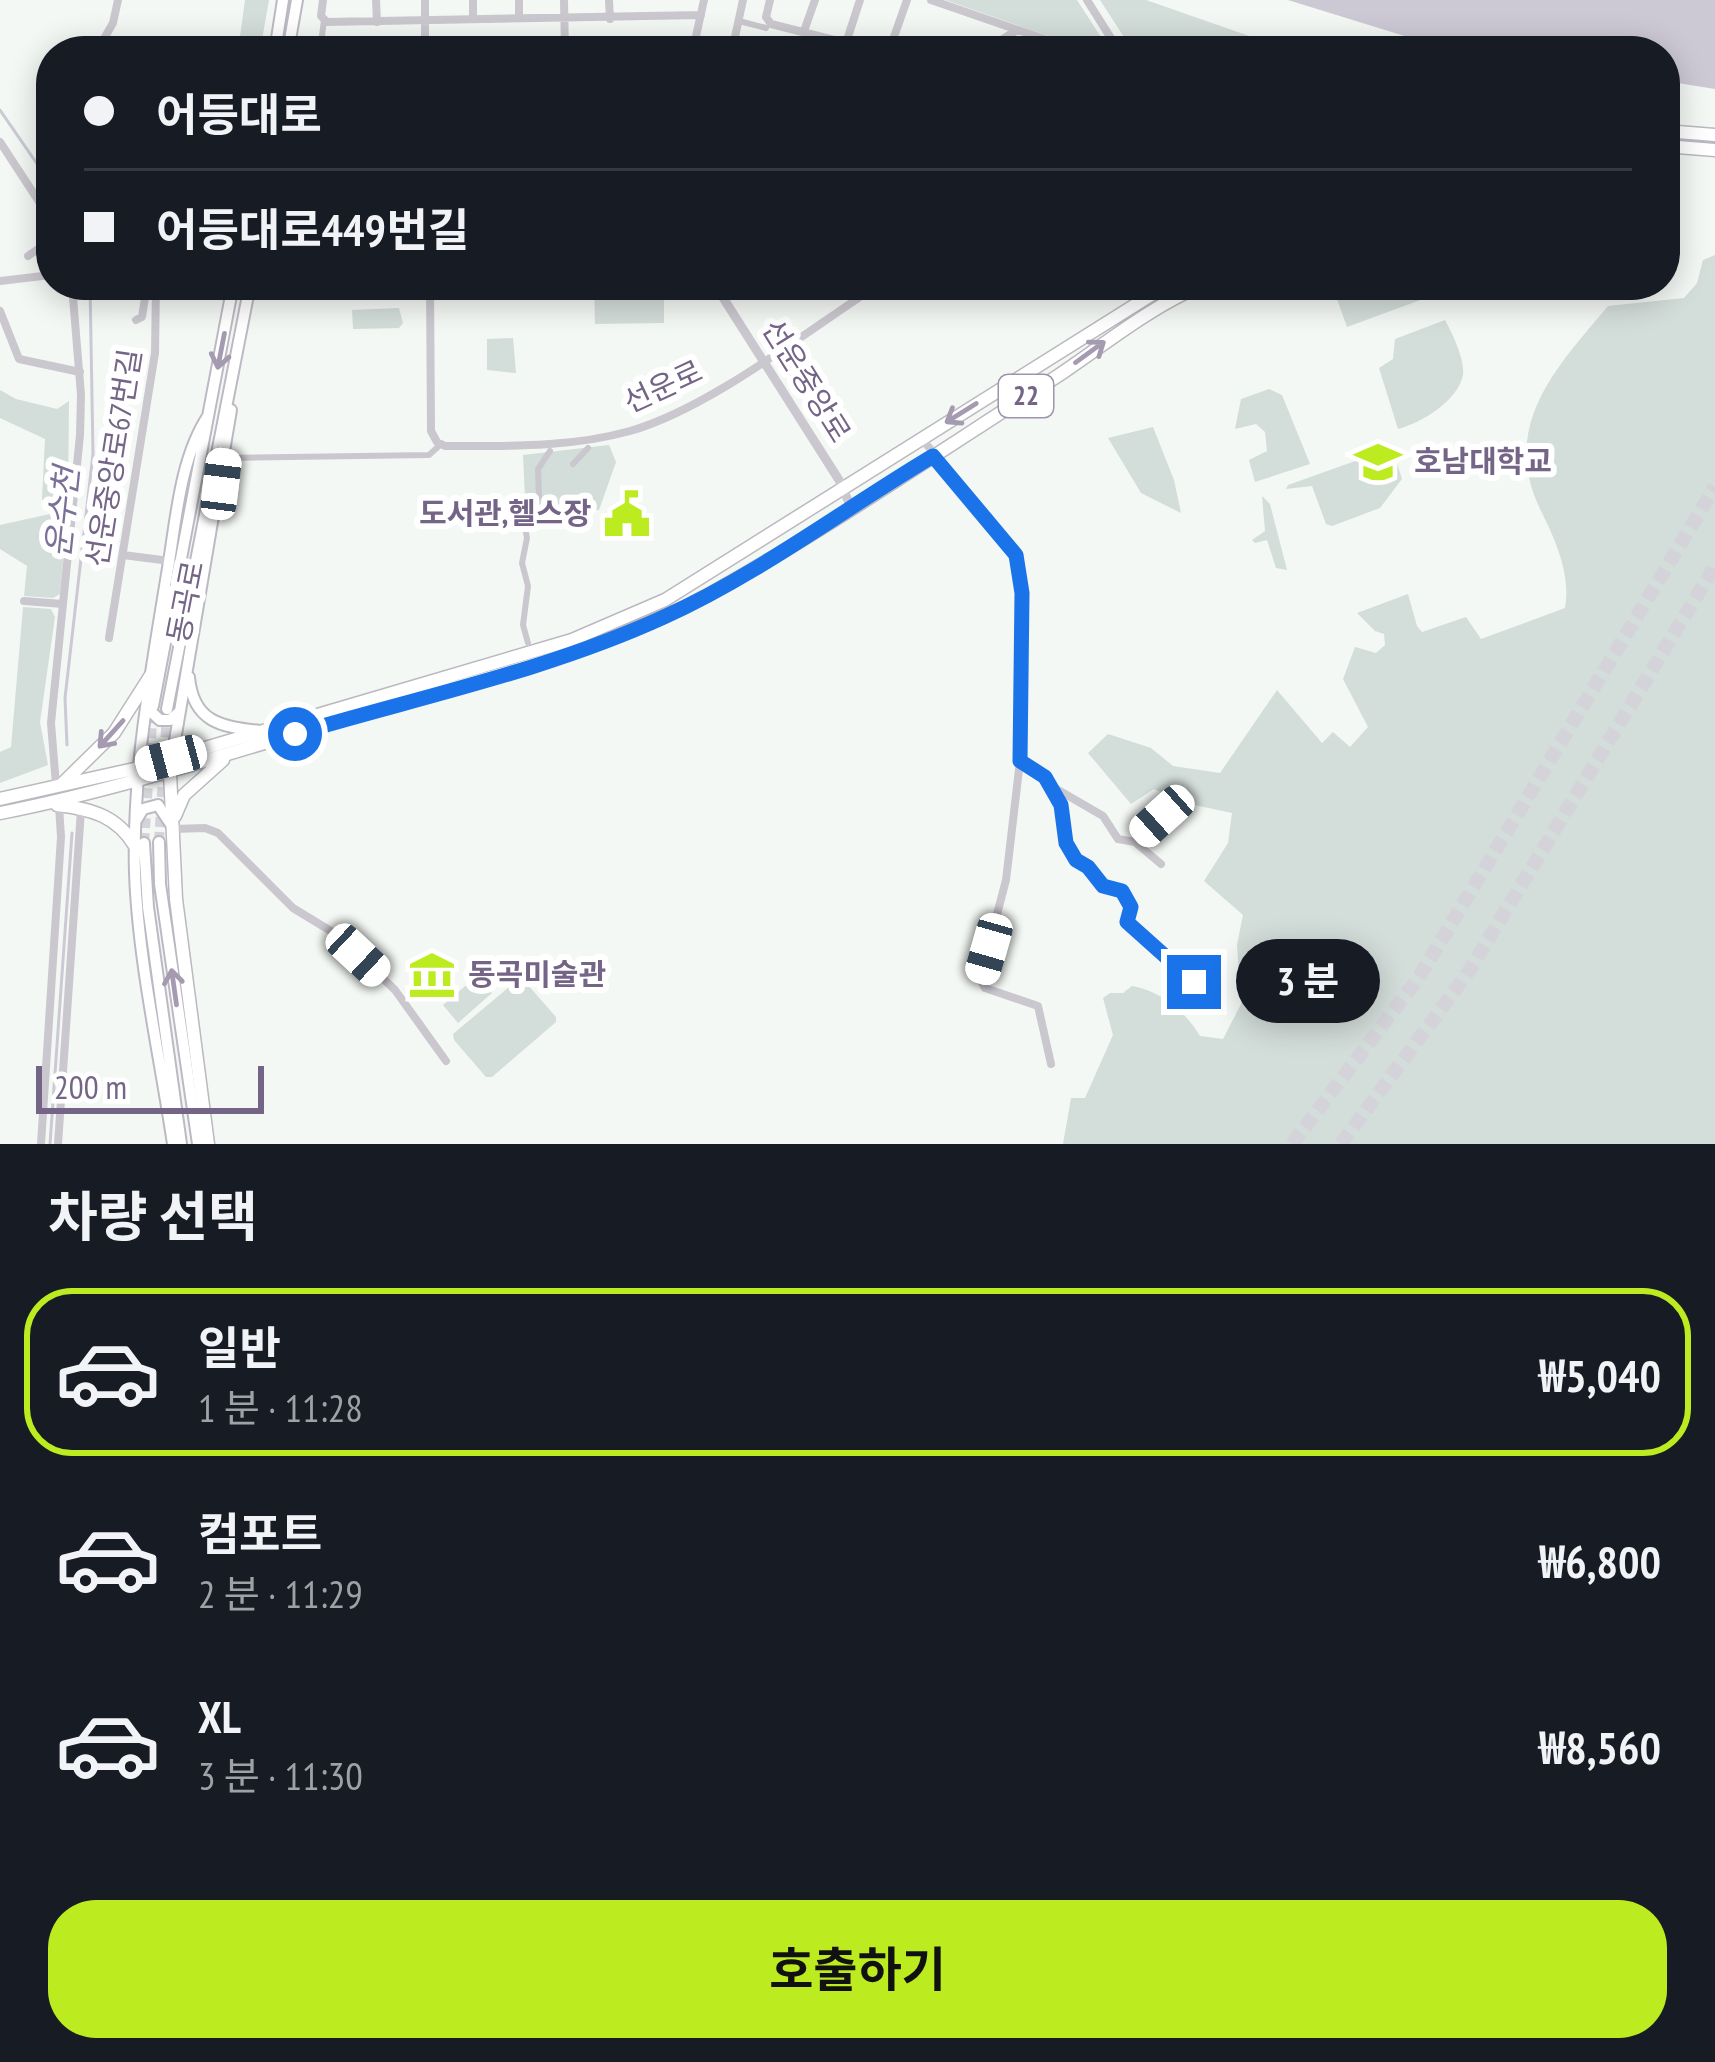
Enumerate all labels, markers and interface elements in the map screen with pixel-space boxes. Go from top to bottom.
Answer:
text: 어등대로 [156,85,322,143]
text: 어등대로449번길 [156,200,469,258]
street label: 선운중앙로 [754,311,860,449]
one-way arrow [209,330,231,369]
one-way arrow [1073,340,1106,366]
street label: 선운중앙로67번길 [76,346,149,570]
street label: 선운로 [617,350,708,421]
road number: 22 [999,375,1053,417]
one-way arrow [945,401,979,425]
school or university icon: 호남대학교 [1353,437,1403,487]
place label: 호남대학교 [1414,441,1552,480]
car [199,446,243,522]
water label: 운수천 [35,461,88,559]
public building icon: 도서관,헬스장 [602,489,652,539]
place label: 도서관,헬스장 [419,493,591,532]
street label: 동곡로 [157,557,212,646]
route start [268,707,322,761]
one-way arrow [98,719,125,749]
car [132,731,210,785]
car [1123,779,1201,853]
car [962,909,1016,989]
car [319,917,397,993]
callout: 3 분 [1236,940,1380,1024]
museum icon: 동곡미술관 [407,950,457,1000]
place label: 동곡미술관 [468,954,606,993]
route end [1167,955,1221,1009]
text: 3 분 [1277,955,1339,1006]
one-way arrow [162,968,185,1007]
scale bar [36,1060,264,1113]
text: 200 m [54,1065,127,1108]
text: 차량 선택 [48,1181,258,1251]
icon: car [54,1318,162,1426]
text: 일반 [198,1318,281,1376]
text: ₩5,040 [1539,1346,1661,1404]
text: 1 분 · 11:28 [198,1382,363,1433]
icon: car [54,1504,162,1612]
text: 컴포트 [198,1504,322,1562]
text: ₩6,800 [1539,1532,1661,1590]
text: 2 분 · 11:29 [198,1568,363,1619]
text: XL [198,1687,241,1745]
icon: car [54,1690,162,1798]
text: ₩8,560 [1539,1718,1661,1776]
text: 3 분 · 11:30 [198,1750,363,1801]
button: 호출하기 [48,1900,1667,2038]

